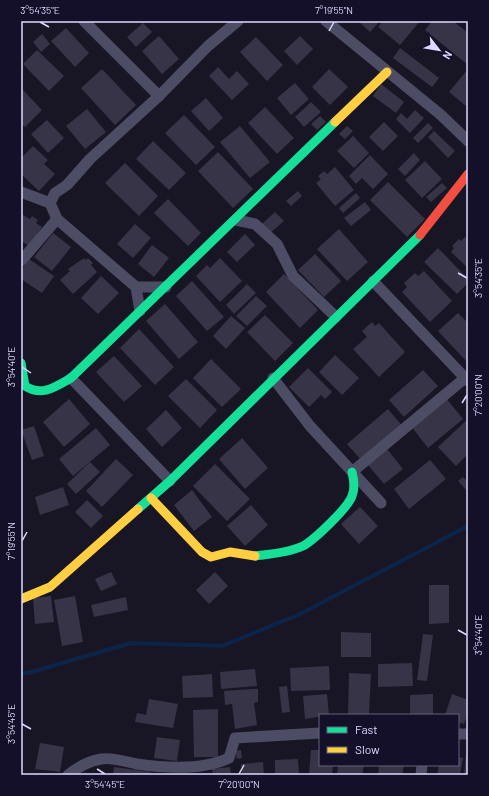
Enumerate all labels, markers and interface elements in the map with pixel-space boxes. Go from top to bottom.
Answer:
text: 3°54'35"E [20,4,60,16]
text: 7°19'55"N [315,4,353,16]
north arrow [419,30,459,70]
text: N [441,49,455,62]
text: 3°54'35"E [472,258,484,298]
text: 3°54'40"E [5,347,17,387]
text: 7°20'00"N [472,374,484,416]
text: 7°19'55"N [5,522,17,560]
text: 3°54'40"E [472,615,484,655]
text: 3°54'45"E [5,704,17,744]
legend [319,714,459,766]
text: Fast [355,722,378,736]
text: Slow [355,742,380,756]
text: 3°54'45"E [85,778,125,790]
text: 7°20'00"N [218,778,260,790]

